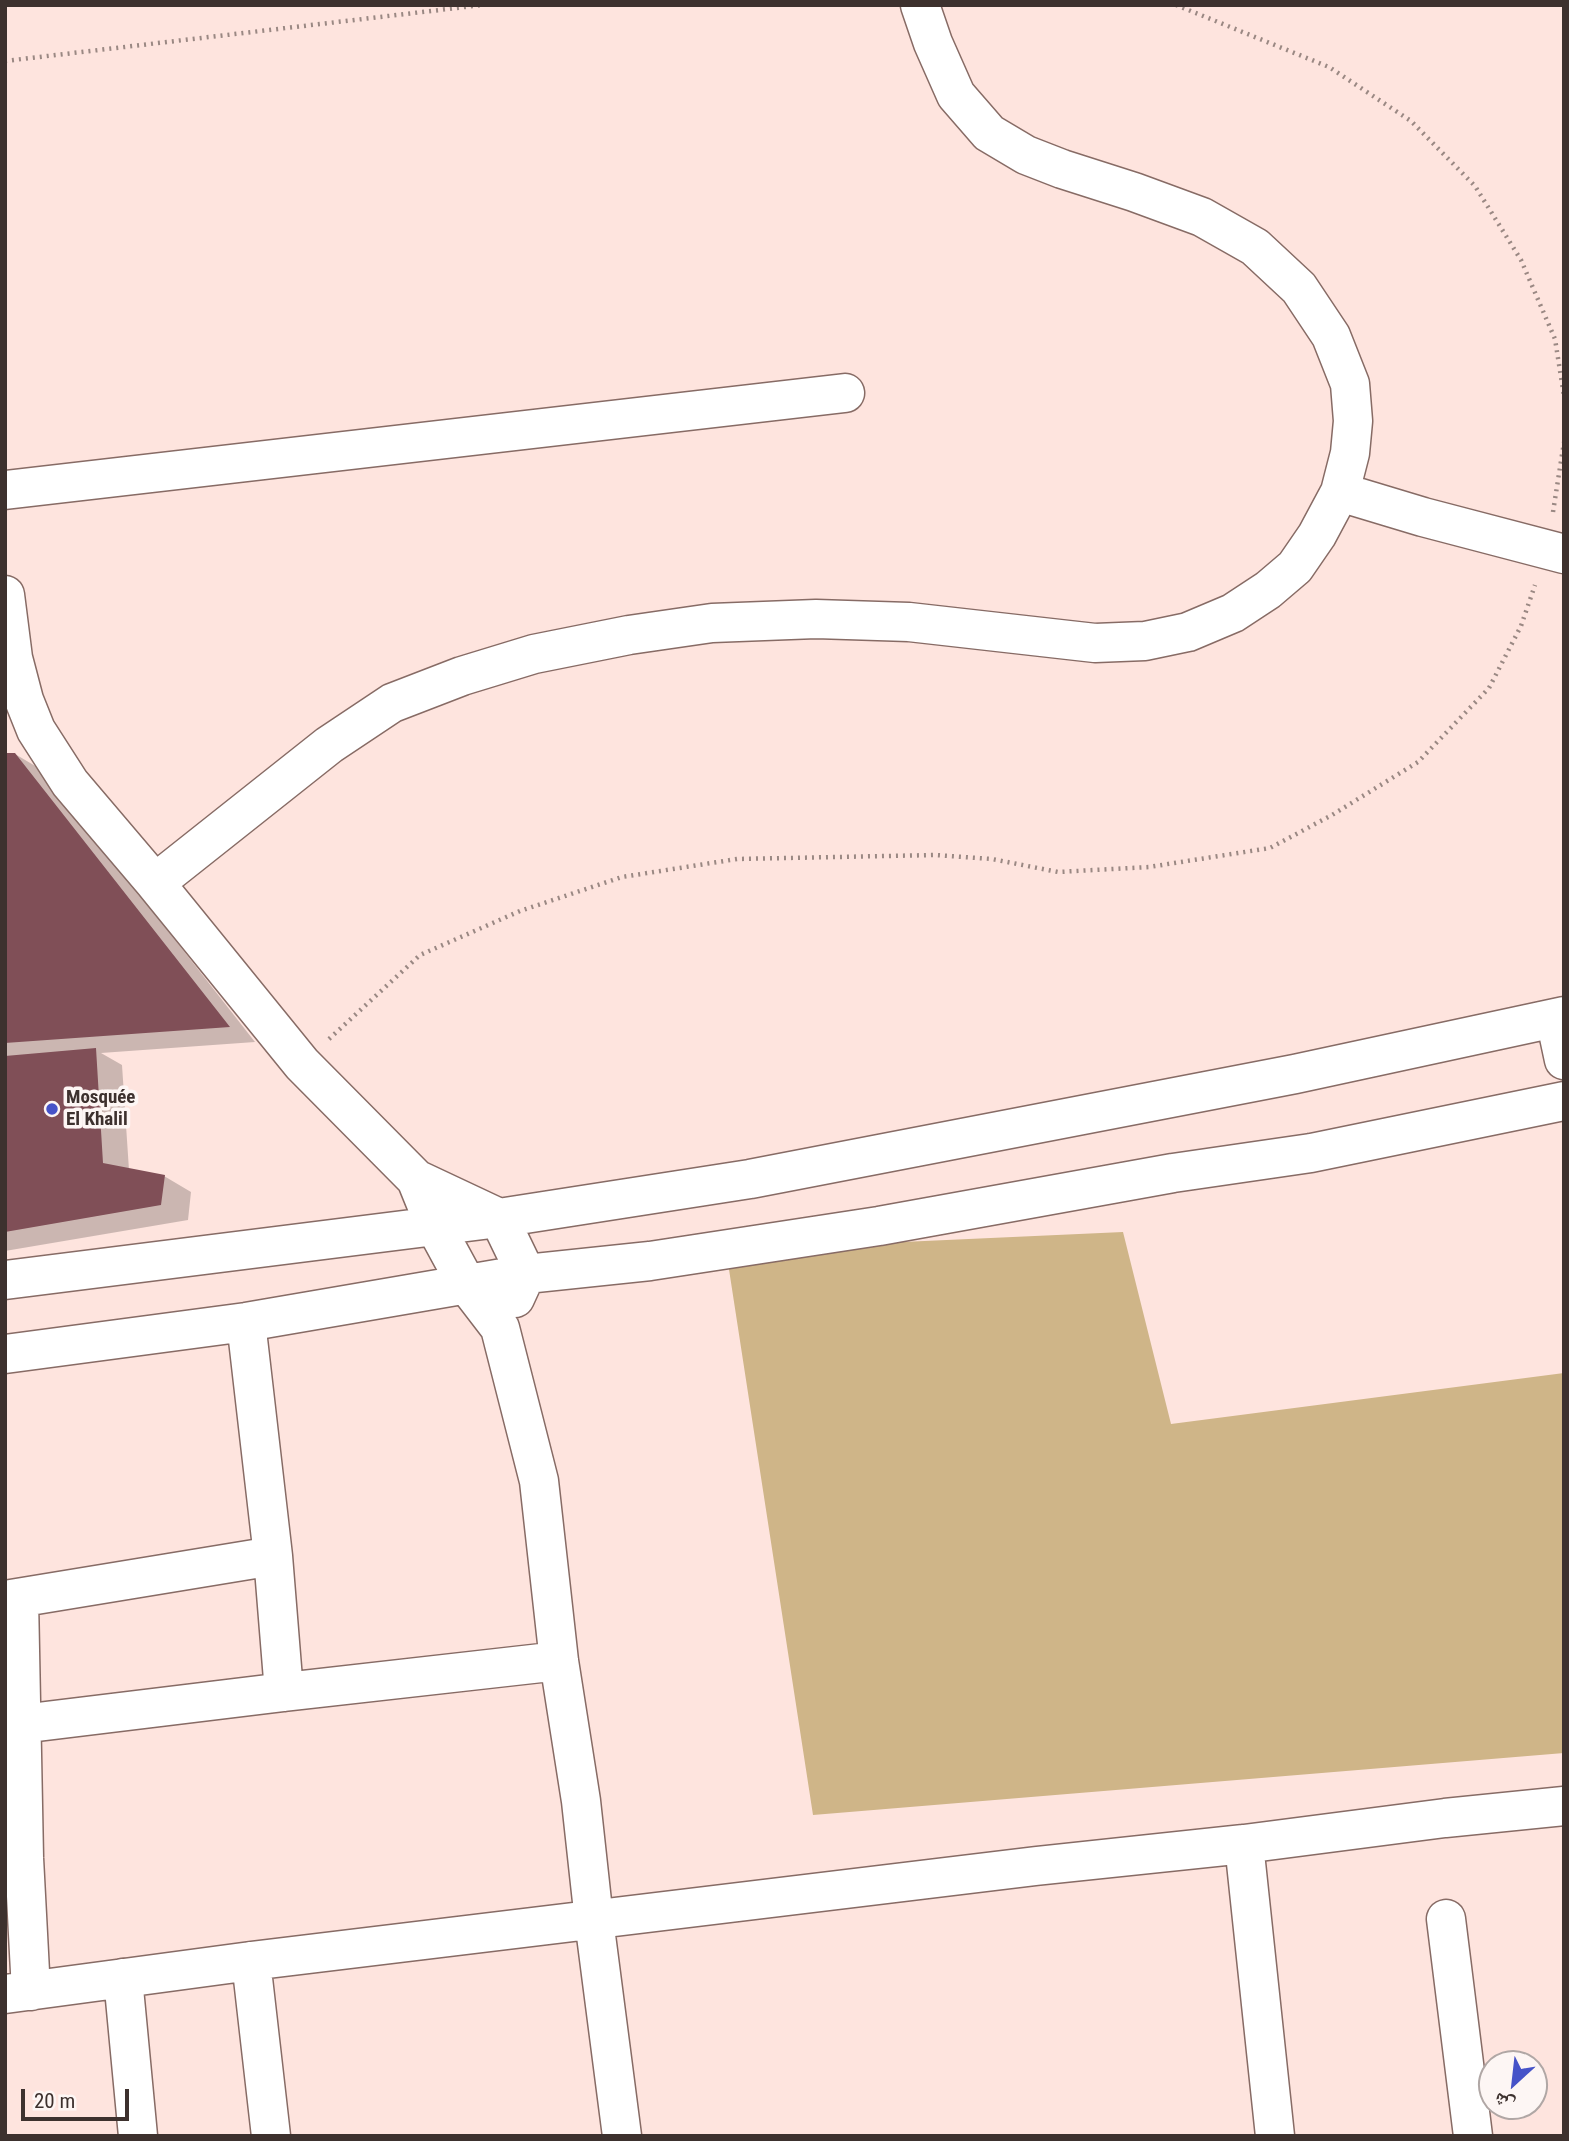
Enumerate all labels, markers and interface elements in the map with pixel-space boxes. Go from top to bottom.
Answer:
place label: Mosquée El Khalil [66,1087,135,1131]
marker: Mosquée El Khalil [44,1101,60,1117]
north arrow [1478,2050,1548,2120]
scale bar [24,2074,133,2118]
text: ش [1490,2088,1518,2117]
text: 20 m [34,2089,75,2113]

